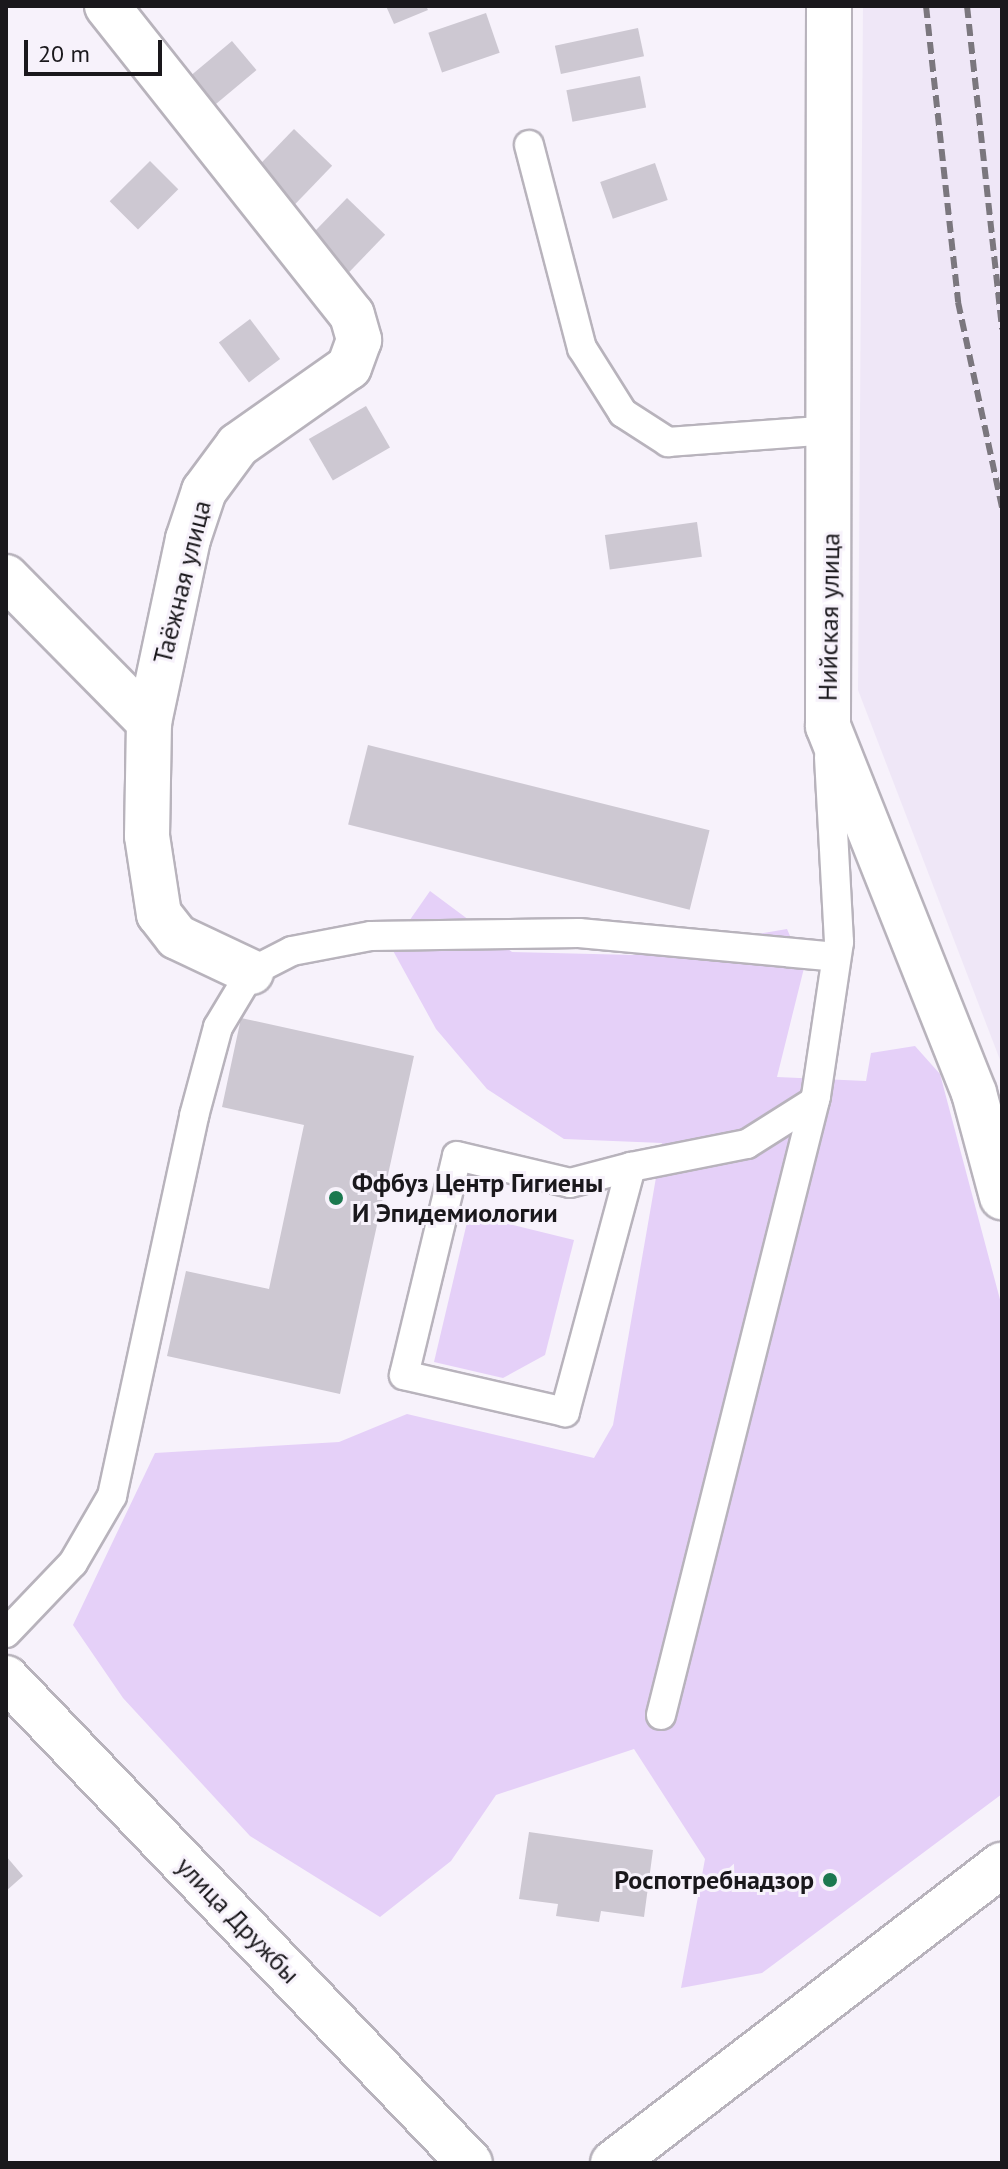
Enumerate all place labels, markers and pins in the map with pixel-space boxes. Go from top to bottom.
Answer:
place label: Ффбуз Центр Гигиены И Эпидемиологии [352,1167,603,1228]
marker: Ффбуз Центр Гигиены И Эпидемиологии [327,1189,345,1207]
place label: Роспотребнадзор [614,1864,814,1896]
marker: Роспотребнадзор [821,1871,839,1889]

